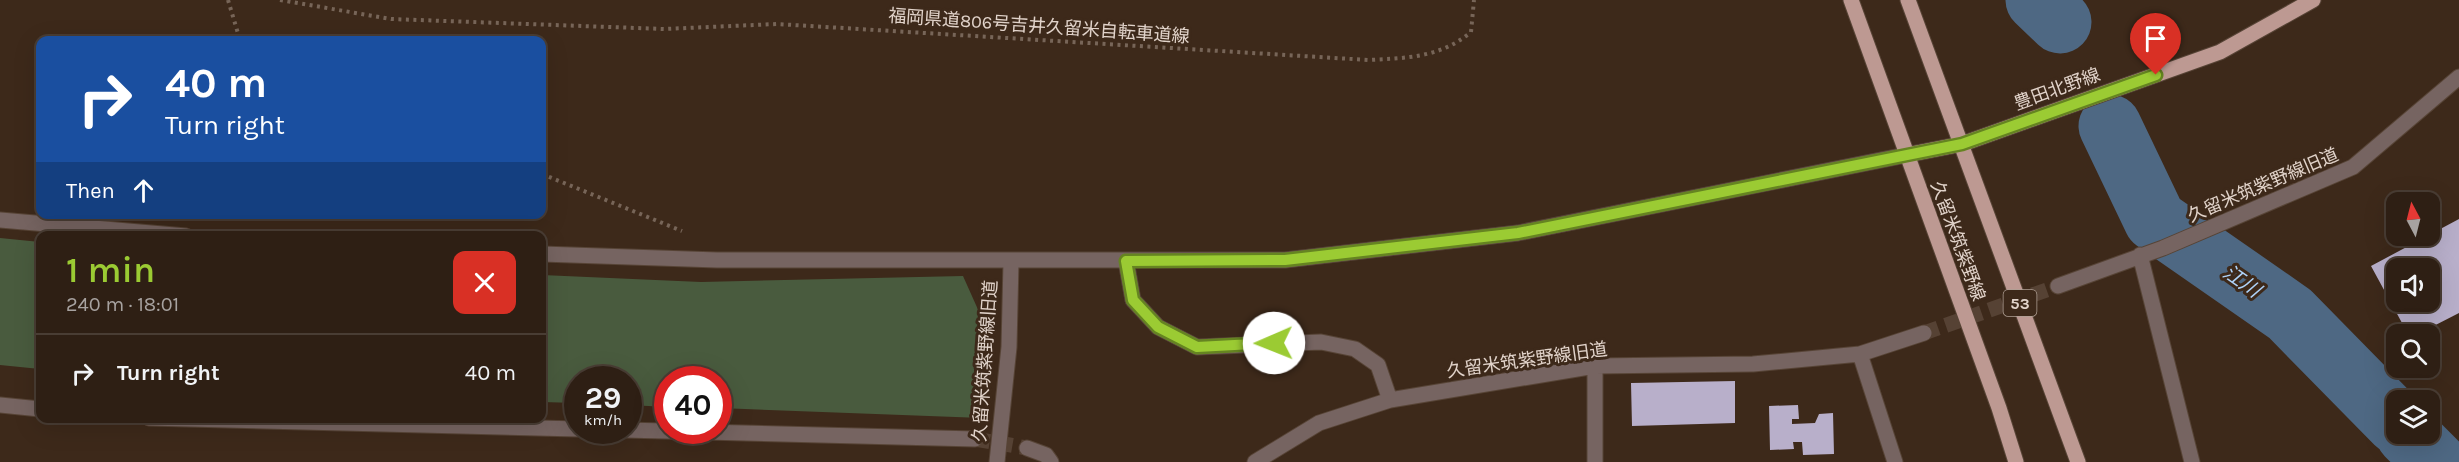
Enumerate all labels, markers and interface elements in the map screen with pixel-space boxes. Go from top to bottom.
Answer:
street label: 福岡県道806号吉井久留米自転車道線 [888,4,1190,48]
pin [2130,13,2181,75]
icon: arrive [2139,22,2172,55]
text: 40 m [165,58,267,108]
icon: right [66,60,144,138]
street label: 豊田北野線 [2011,63,2103,115]
text: Turn right [165,109,285,141]
street label: 久留米筑紫野線旧道 [2184,143,2342,227]
icon: ahead [127,174,160,207]
text: Then [66,178,115,204]
street label: 久留米筑紫野線 [1926,178,1990,304]
north arrow [2386,192,2440,246]
map controls [2386,192,2440,444]
text: 1 min [66,249,155,291]
button: close [453,251,516,314]
button: sound [2386,258,2440,312]
water label: 江川 [2219,261,2266,303]
street label: 久留米筑紫野線旧道 [968,279,1002,443]
road number: 53 [2004,290,2036,316]
text: 240 m · 18:01 [66,293,179,316]
position arrow [1242,311,1306,375]
button: search [2386,324,2440,378]
street label: 久留米筑紫野線旧道 [1445,338,1609,382]
icon: right [66,357,99,390]
text: Turn right [117,360,220,386]
text: 40 m [465,360,516,386]
speed limit sign: 40 [654,366,732,444]
text: 29 [585,380,621,416]
button: layers [2386,390,2440,444]
text: km/h [584,411,622,429]

